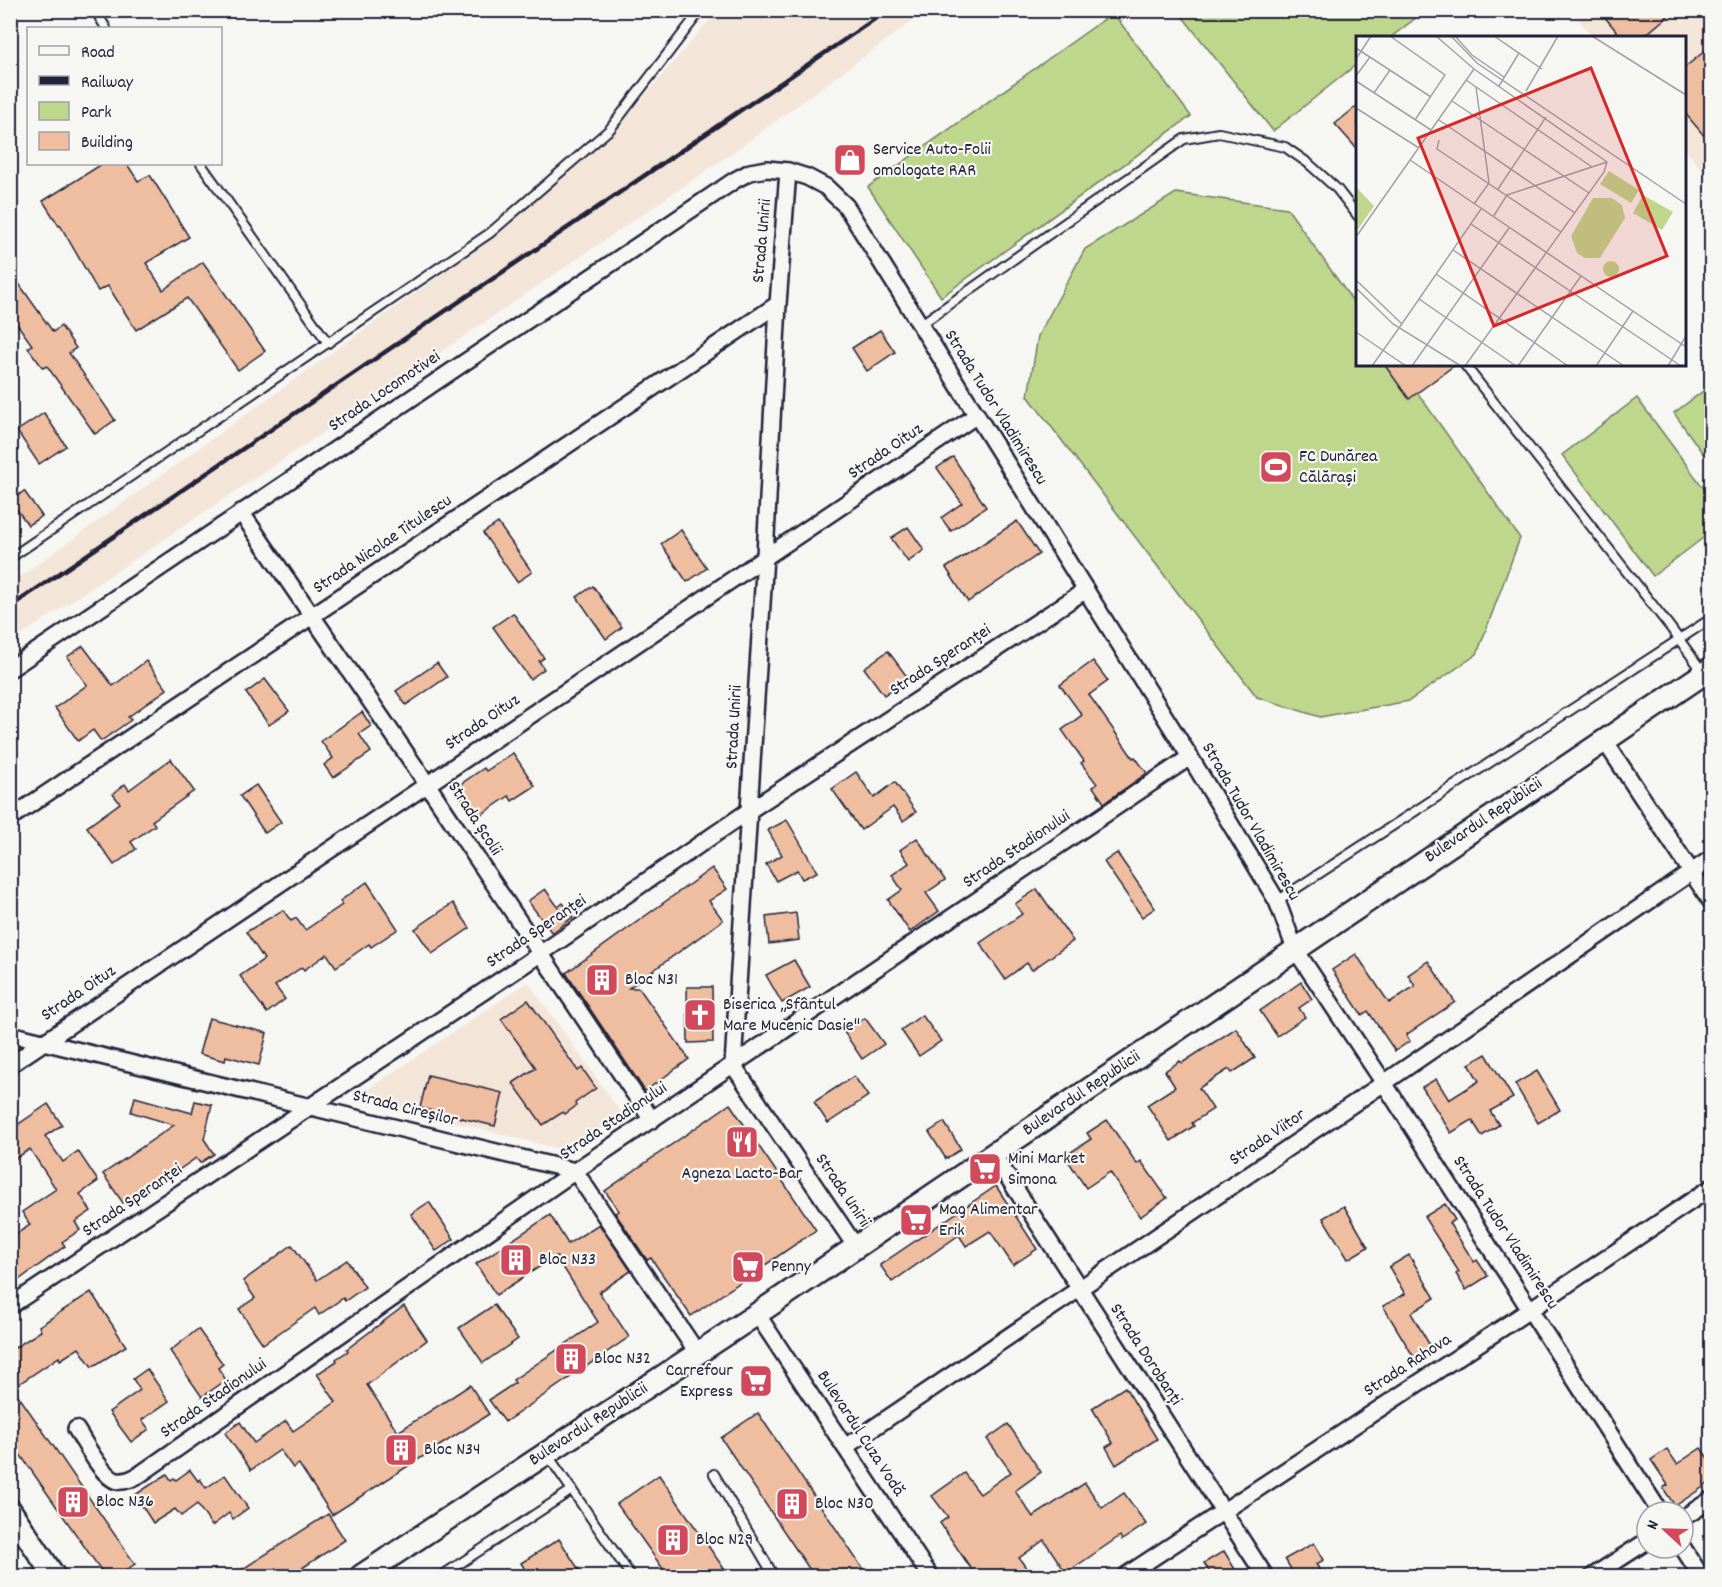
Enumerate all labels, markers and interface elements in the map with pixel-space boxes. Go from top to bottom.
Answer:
legend [27,27,222,165]
inset map [1356,36,1686,366]
text: Road [81,41,115,66]
text: Railway [81,71,134,96]
text: Park [81,101,112,126]
text: Building [81,131,133,156]
place label: Service Auto-Folii omologate RAR [873,138,991,184]
shop icon: Service Auto-Folii omologate RAR [832,142,868,178]
street label: Strada Unirii [747,198,779,284]
street label: Strada Tudor Vladimirescu [937,326,1053,490]
street label: Strada Locomotivei [324,345,446,439]
street label: Strada Oituz [844,418,929,486]
place label: FC Dunărea Călărași [1299,445,1378,491]
sports icon: FC Dunărea Călărași [1258,449,1294,485]
street label: Strada Nicolae Titulescu [309,489,457,601]
street label: Strada Speranței [885,619,997,703]
street label: Strada Unirii [720,684,750,770]
street label: Strada Oituz [441,689,526,757]
street label: Strada Tudor Vladimirescu [1194,738,1306,906]
street label: Bulevardul Republicii [1420,772,1548,870]
street label: Strada Școlii [441,777,507,861]
street label: Strada Stadionului [958,805,1076,895]
street label: Strada Speranței [482,889,592,975]
street label: Strada Oituz [37,960,122,1028]
building icon: Bloc N31 [584,962,620,998]
place label: Bloc N31 [625,968,678,993]
place label: Biserica „Sfântul Mare Mucenic Dasie" [723,993,860,1039]
church icon: Biserica „Sfântul Mare Mucenic Dasie" [682,997,718,1033]
street label: Bulevardul Republicii [1018,1045,1146,1143]
street label: Strada Stadionului [555,1077,673,1167]
street label: Strada Cireșilor [350,1084,460,1134]
street label: Strada Viitor [1225,1103,1311,1173]
restaurant icon: Agneza Lacto-Bar [724,1124,760,1160]
place label: Mini Market Simona [1008,1147,1086,1193]
street label: Strada Unirii [808,1149,876,1233]
supermarket icon: Mini Market Simona [967,1151,1003,1187]
street label: Strada Tudor Vladimirescu [1446,1151,1564,1315]
street label: Strada Speranței [78,1158,188,1244]
place label: Agneza Lacto-Bar [682,1162,803,1187]
place label: Mag Alimentar Erik [939,1198,1038,1244]
supermarket icon: Mag Alimentar Erik [898,1202,934,1238]
building icon: Bloc N33 [498,1242,534,1278]
place label: Bloc N33 [539,1248,596,1273]
supermarket icon: Penny [730,1249,766,1285]
place label: Penny [771,1255,812,1280]
street label: Strada Dorobanți [1103,1299,1187,1411]
street label: Strada Rahova [1359,1328,1457,1404]
building icon: Bloc N32 [553,1341,589,1377]
place label: Bloc N32 [594,1347,651,1372]
street label: Strada Stadionului [156,1353,272,1445]
place label: Carrefour Express [666,1359,733,1405]
supermarket icon: Carrefour Express [738,1363,774,1399]
street label: Bulevardul Cuza Vodă [810,1366,910,1502]
street label: Bulevardul Republicii [524,1377,654,1473]
building icon: Bloc N34 [383,1432,419,1468]
place label: Bloc N34 [424,1438,481,1463]
building icon: Bloc N36 [55,1484,91,1520]
building icon: Bloc N30 [774,1486,810,1522]
place label: Bloc N36 [96,1490,154,1515]
place label: Bloc N30 [815,1492,874,1517]
north arrow [1635,1500,1695,1560]
text: N [1641,1517,1666,1533]
building icon: Bloc N29 [655,1522,691,1558]
place label: Bloc N29 [696,1528,753,1553]

